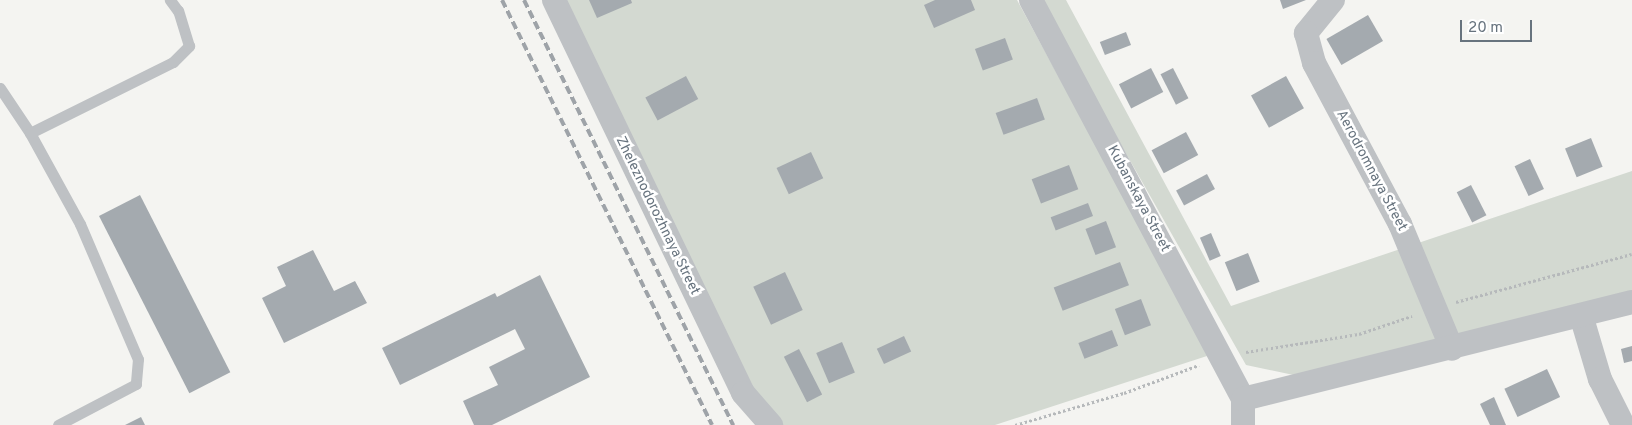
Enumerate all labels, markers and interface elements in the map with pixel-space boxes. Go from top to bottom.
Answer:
scale bar [1462,10,1534,42]
text: 20 m [1468,19,1503,38]
street label: Aerodromnaya Street [1332,108,1410,234]
street label: Zheleznodorozhnaya Street [611,134,703,298]
street label: Kubanskaya Street [1103,143,1173,255]

